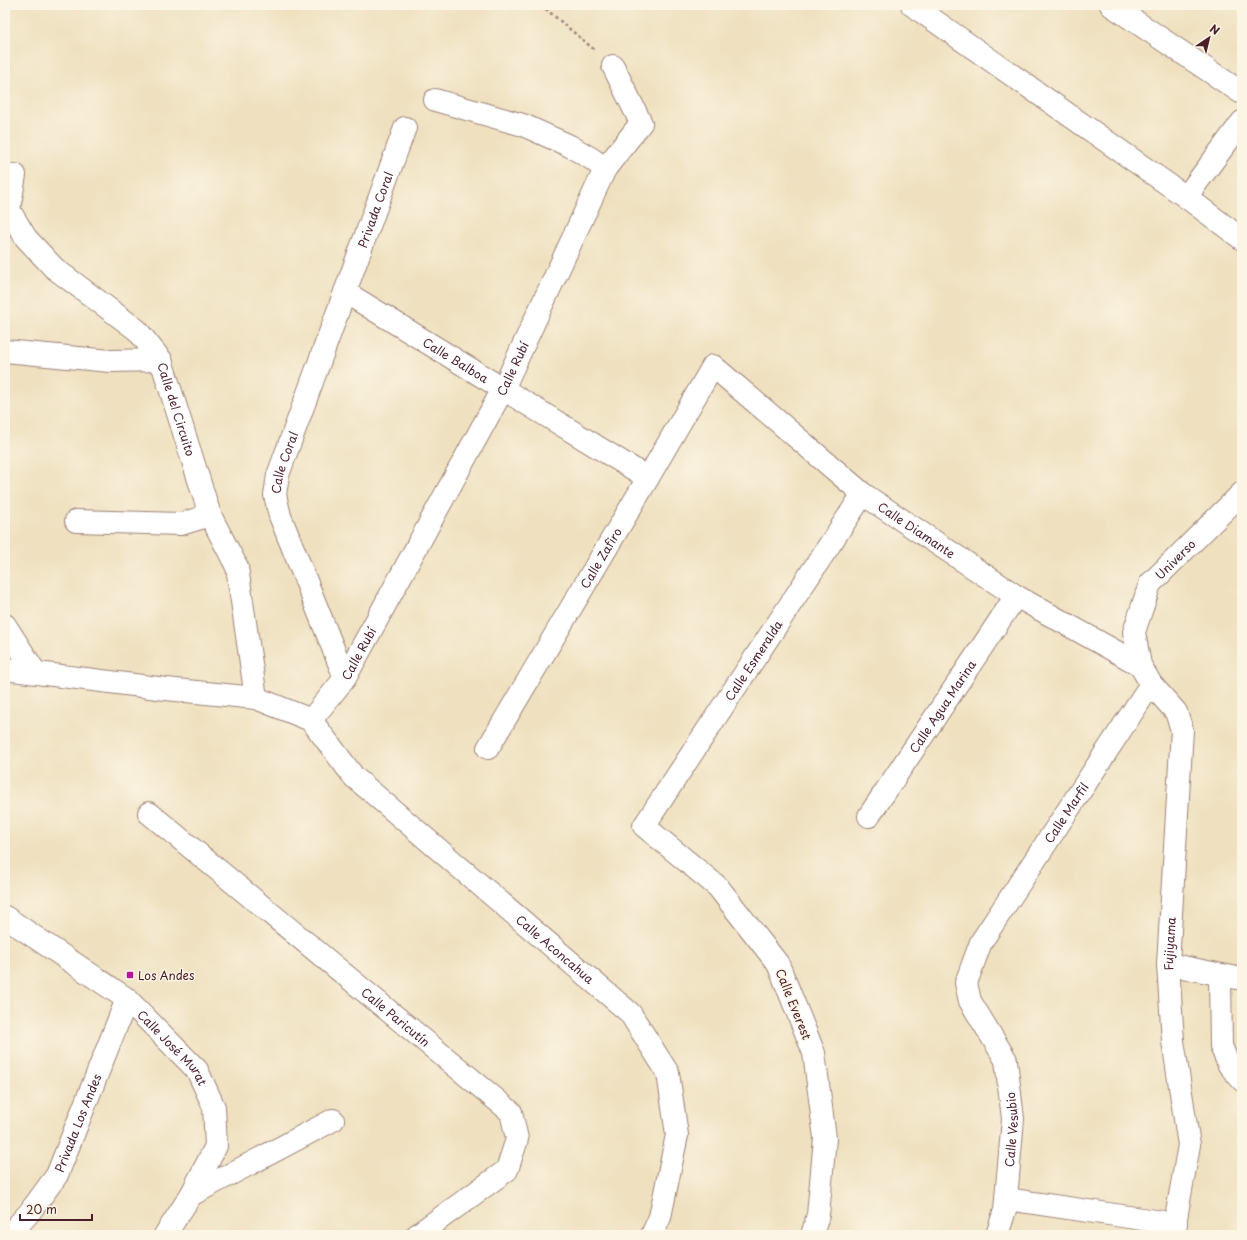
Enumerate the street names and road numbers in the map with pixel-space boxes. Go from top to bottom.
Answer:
street label: Privada Coral [353,169,397,250]
street label: Calle Balboa [419,333,493,387]
street label: Calle Rubí [492,338,533,399]
street label: Calle del Circuito [153,360,200,459]
street label: Calle Coral [266,429,302,495]
street label: Calle Diamante [874,497,959,562]
street label: Calle Zafiro [576,524,626,592]
street label: Universo [1151,535,1200,583]
street label: Calle Esmeralda [720,616,787,704]
street label: Calle Rubí [337,624,380,683]
street label: Calle Agua Marina [905,656,980,756]
street label: Calle Marfil [1040,779,1093,847]
street label: Calle Aconcahua [512,910,598,988]
street label: Fujiyama [1159,916,1180,971]
street label: Calle Everest [772,966,816,1042]
street label: Calle Paricutín [357,983,434,1051]
street label: Calle José Murat [133,1006,212,1088]
street label: Privada Los Andes [50,1071,106,1175]
street label: Calle Vesubio [1000,1091,1022,1168]

